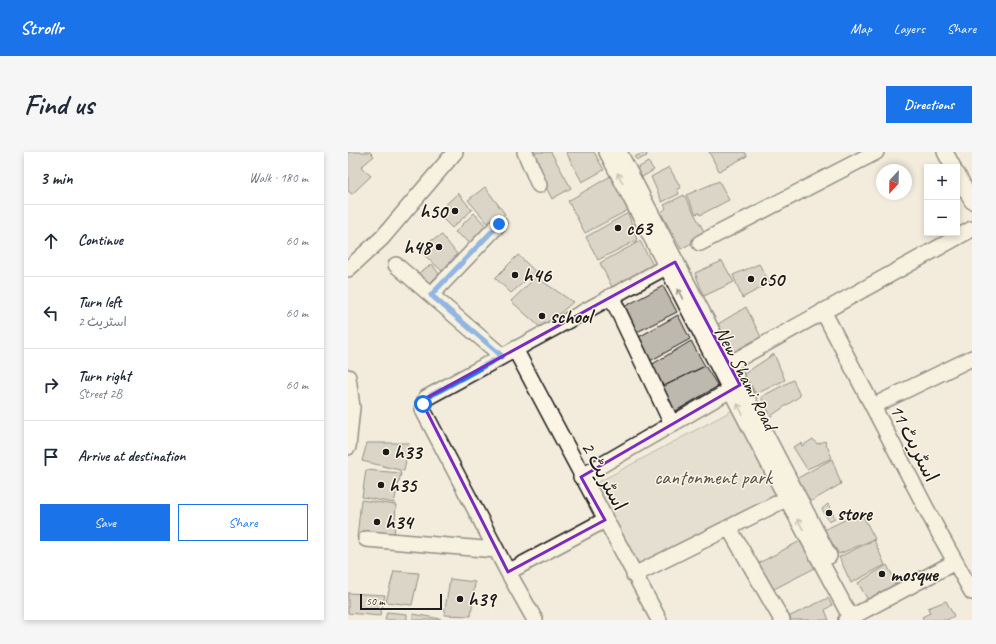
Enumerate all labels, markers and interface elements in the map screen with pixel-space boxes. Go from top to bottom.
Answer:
text: Strollr [20,16,63,40]
text: Map [850,20,872,37]
text: Layers [894,20,925,37]
text: Share [947,20,976,37]
button: Directions [886,86,972,123]
text: Find us [24,87,94,122]
north arrow [876,164,912,200]
map controls [924,164,960,236]
button: + [924,164,960,200]
text: 3 min [40,168,73,189]
text: Walk · 180 m [249,170,308,186]
one-way arrow [616,172,624,184]
place label: h50 [420,199,449,224]
button: − [924,200,960,236]
marker: h50 [450,206,460,216]
route end [490,215,508,233]
place label: c63 [626,216,654,241]
marker: c63 [613,223,623,233]
icon: ahead [40,230,62,252]
text: Continue [78,231,123,250]
text: 60 m [286,233,308,249]
place label: h48 [404,235,434,260]
marker: h48 [434,242,444,252]
place label: h46 [523,263,552,288]
place label: c50 [759,267,786,292]
marker: h46 [510,270,520,280]
marker: c50 [746,274,756,284]
one-way arrow [675,288,683,300]
text: Turn left [78,293,121,312]
icon: left [40,302,62,324]
place label: school [550,304,596,329]
text: 60 m [286,305,308,321]
marker: school [537,311,547,321]
text: اسٹریٹ 2 [78,314,127,330]
street label: New Shami Road [709,322,784,437]
text: Turn right [78,367,131,386]
icon: right [40,374,62,396]
text: 60 m [286,377,308,393]
text: Street 2B [78,386,122,402]
route start [414,395,432,413]
street label: اسٹریٹ 11 [884,400,944,486]
one-way arrow [736,403,743,415]
street label: اسٹریٹ 2 [575,437,633,515]
place label: h33 [394,440,423,465]
icon: arrive [40,446,62,468]
text: Arrive at destination [78,447,185,466]
marker: h33 [381,447,391,457]
park label: cantonment park [654,465,773,490]
place label: h35 [389,473,418,498]
marker: h35 [376,480,386,490]
place label: store [837,501,873,526]
button: Save [40,504,170,541]
button: Share [178,504,308,541]
marker: store [824,508,834,518]
place label: h34 [385,510,415,535]
marker: h34 [372,517,382,527]
one-way arrow [796,518,804,530]
place label: mosque [890,562,939,587]
marker: mosque [877,569,887,579]
place label: h39 [468,587,497,612]
scale bar [360,592,442,611]
text: 50 m [366,594,385,608]
marker: h39 [455,594,465,604]

